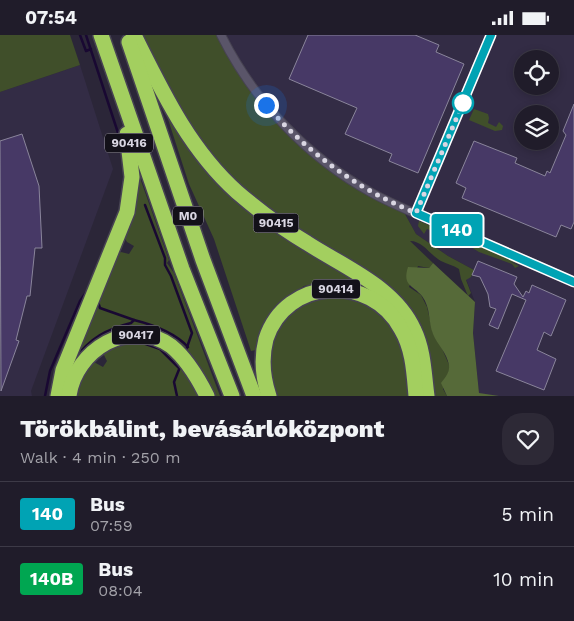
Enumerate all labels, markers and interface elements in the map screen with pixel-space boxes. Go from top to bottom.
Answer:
text: 07:54 [25,6,77,29]
map controls [514,50,559,150]
button: locate [514,50,559,95]
unlabelled marker [452,92,474,114]
your location [254,93,279,118]
button: layers [514,105,559,150]
road number: 90416 [105,134,153,153]
road number: M0 [173,207,203,225]
road number: 90415 [254,213,298,233]
line badge: 140 [428,214,486,246]
text: 140 [442,219,472,240]
road number: 90414 [312,279,360,299]
road number: 90417 [112,325,160,345]
button: heart [502,413,554,465]
text: Törökbálint, bevásárlóközpont [20,415,384,443]
text: Walk · 4 min · 250 m [20,448,180,467]
text: Bus [90,493,125,516]
text: 140 [32,503,63,524]
text: 5 min [502,503,554,526]
text: 07:59 [90,516,133,535]
text: Bus [98,558,133,581]
text: 140B [30,568,73,589]
text: 10 min [493,568,554,591]
text: 08:04 [98,581,143,600]

